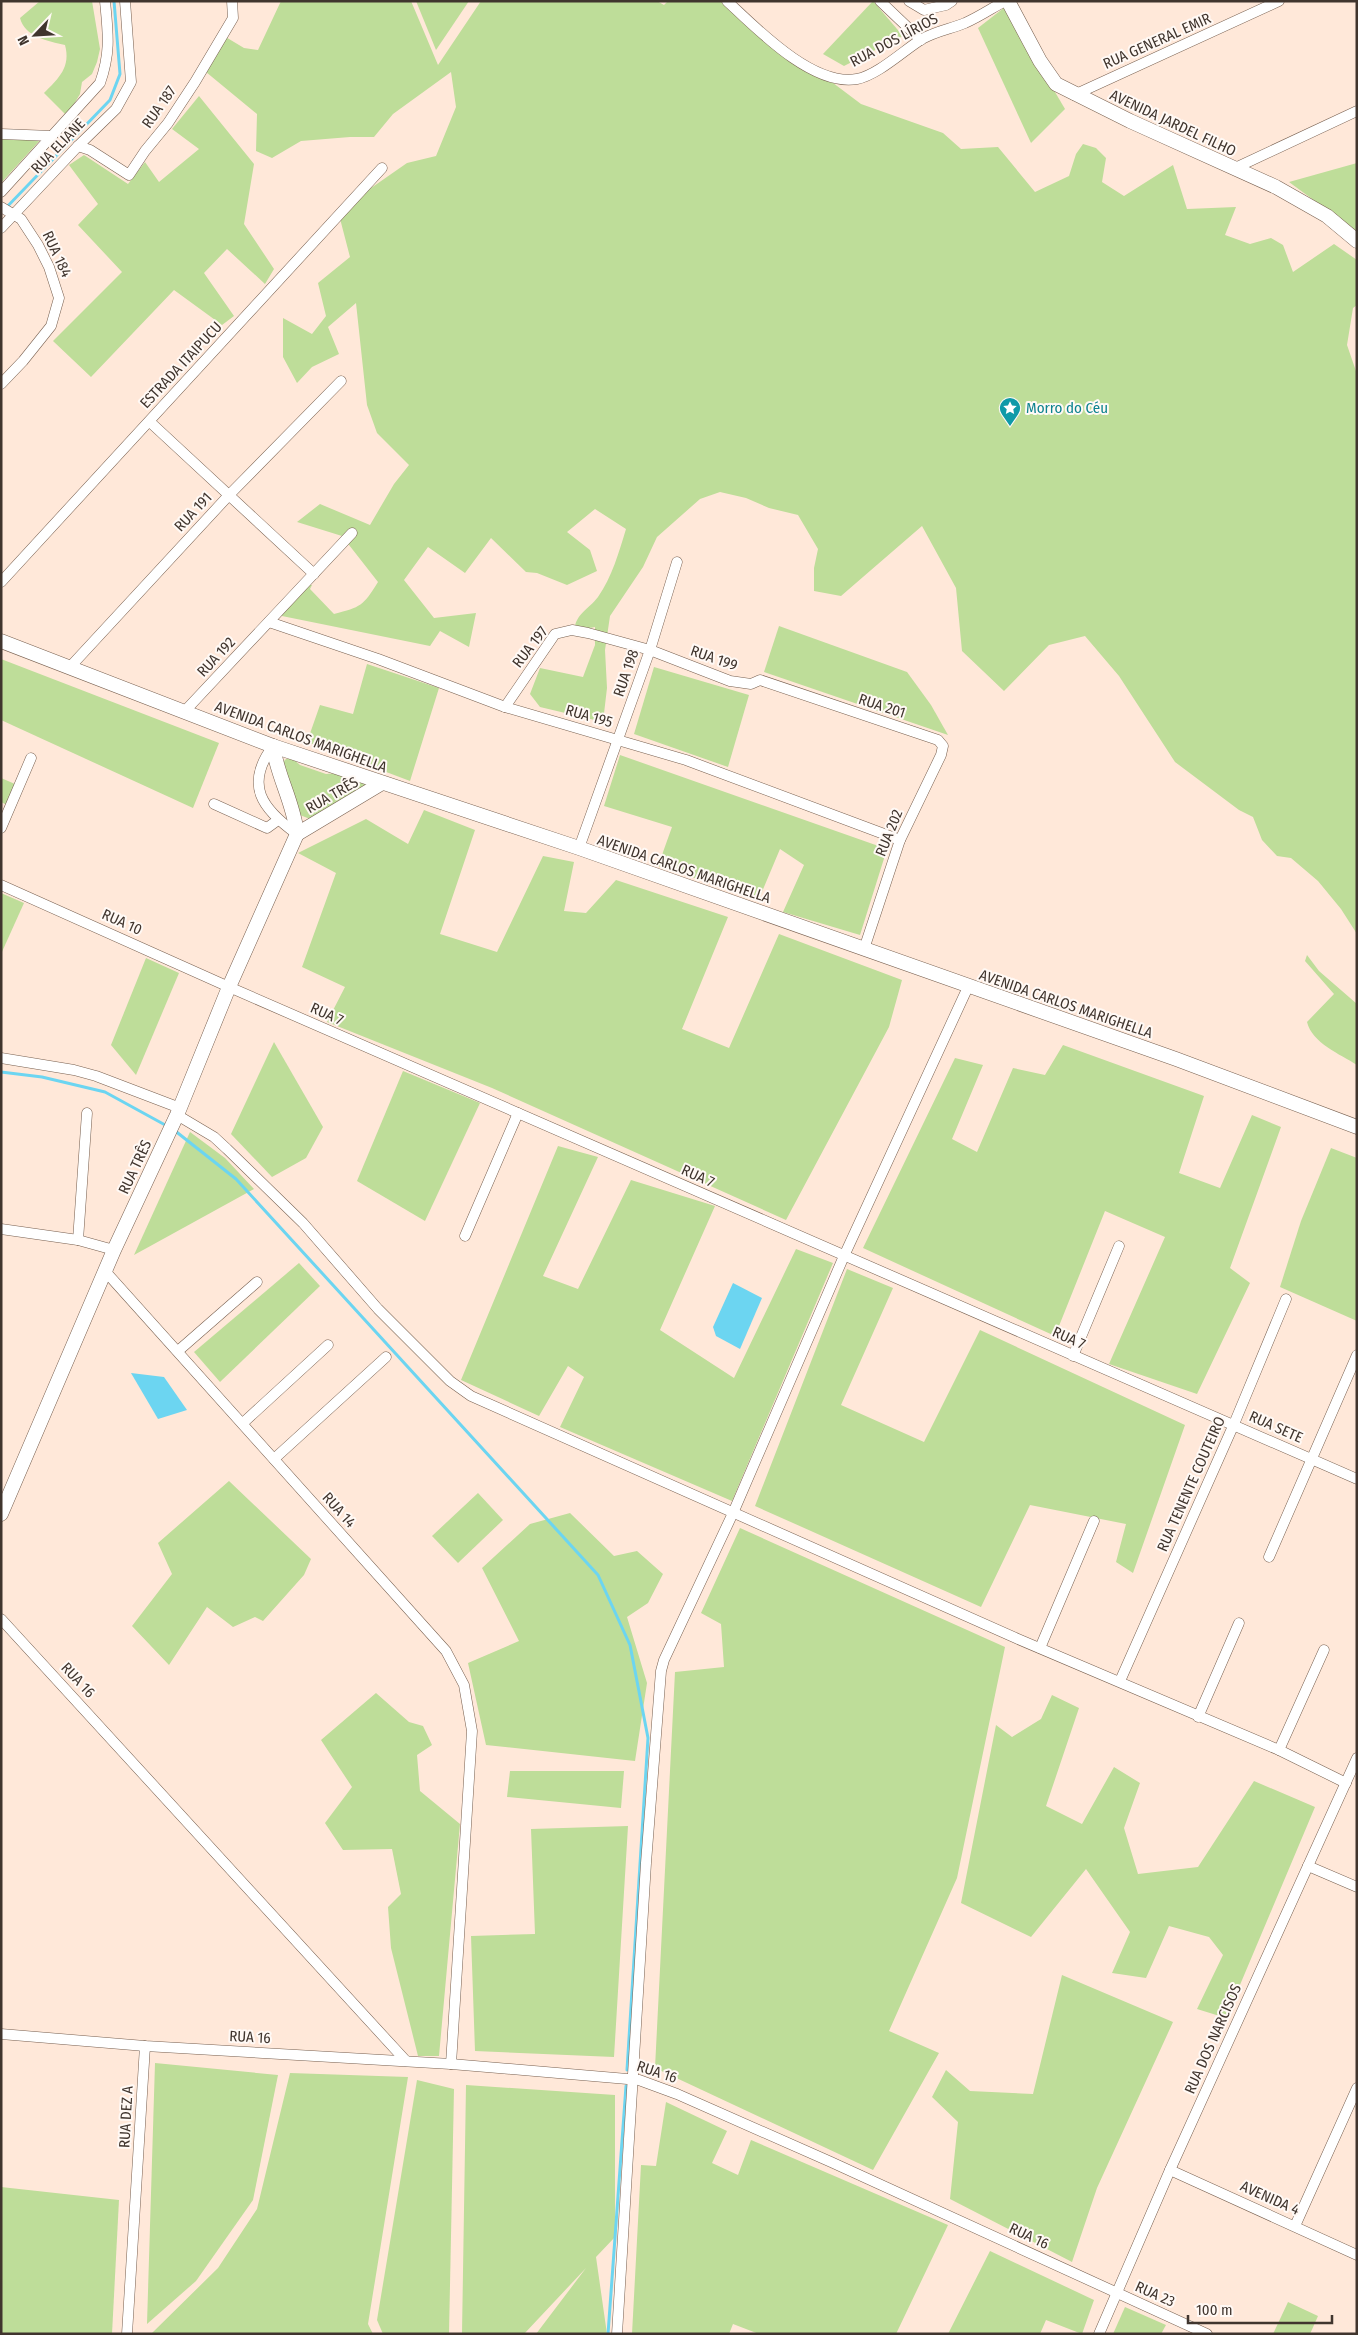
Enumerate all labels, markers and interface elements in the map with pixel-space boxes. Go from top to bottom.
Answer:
street label: RUA DOS LÍRIOS [847,9,941,71]
street label: RUA GENERAL EMIR [1100,9,1214,73]
north arrow [10,10,60,60]
text: N [14,33,33,48]
street label: RUA 187 [138,82,180,132]
street label: AVENIDA JARDEL FILHO [1107,86,1239,160]
street label: RUA ELIANE [27,115,89,177]
street label: RUA 184 [39,228,75,280]
street label: ESTRADA ITAIPUCU [136,318,226,412]
place icon: Morro do Céu [998,396,1022,427]
place label: Morro do Céu [1026,399,1108,417]
street label: RUA 191 [170,489,216,535]
street label: RUA 197 [508,623,552,671]
street label: RUA 192 [193,633,239,681]
street label: RUA 199 [688,642,740,674]
street label: RUA 198 [610,647,642,699]
street label: RUA 201 [856,690,908,722]
street label: AVENIDA CARLOS MARIGHELLA [212,697,390,777]
street label: RUA 195 [563,701,615,731]
street label: RUA TRÊS [303,773,361,817]
street label: RUA 202 [871,807,907,859]
street label: AVENIDA CARLOS MARIGHELLA [595,831,773,907]
street label: RUA 10 [99,905,145,939]
street label: AVENIDA CARLOS MARIGHELLA [977,966,1155,1042]
street label: RUA 7 [308,999,346,1029]
street label: RUA TRÊS [115,1137,155,1197]
street label: RUA 7 [679,1161,717,1191]
street label: RUA 7 [1050,1323,1088,1353]
street label: RUA SETE [1246,1407,1306,1447]
street label: RUA TENENTE COUTEIRO [1153,1414,1229,1554]
street label: RUA 14 [319,1489,359,1531]
street label: RUA 16 [57,1659,99,1701]
street label: RUA DOS NARCISOS [1181,1981,1245,2097]
street label: RUA 16 [229,2027,271,2047]
street label: RUA 16 [635,2057,679,2087]
street label: RUA DEZ A [115,2085,137,2149]
street label: AVENIDA 4 [1238,2177,1302,2219]
street label: RUA 16 [1006,2219,1052,2253]
street label: RUA 23 [1132,2277,1178,2311]
scale bar [1188,2292,1332,2324]
text: 100 m [1196,2301,1233,2319]

